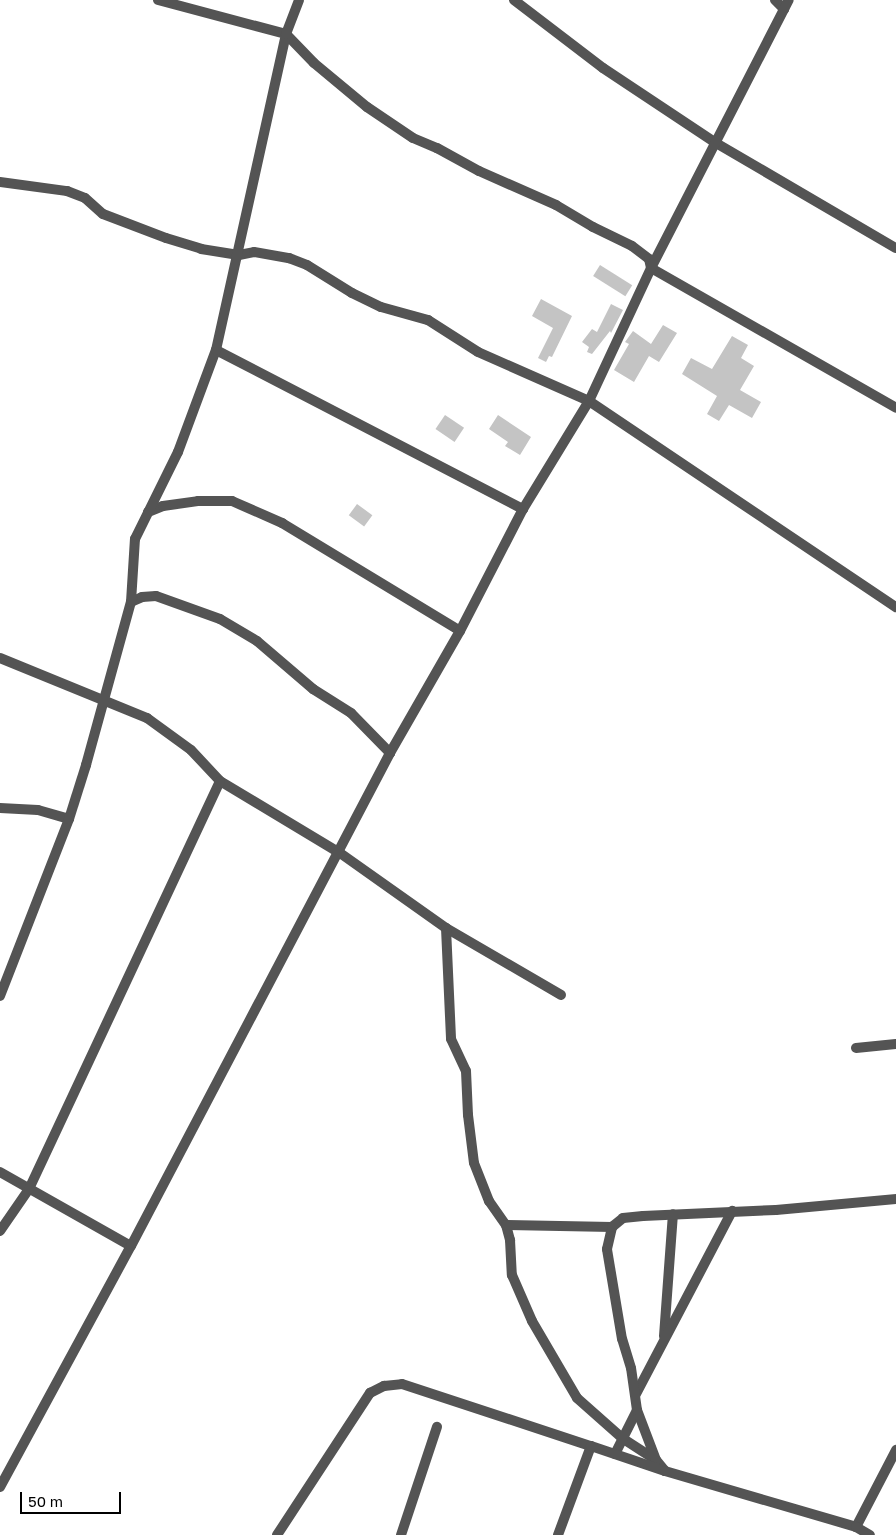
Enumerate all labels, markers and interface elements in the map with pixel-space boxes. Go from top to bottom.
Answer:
scale bar [22,1482,124,1514]
text: 50 m [28,1492,63,1510]

